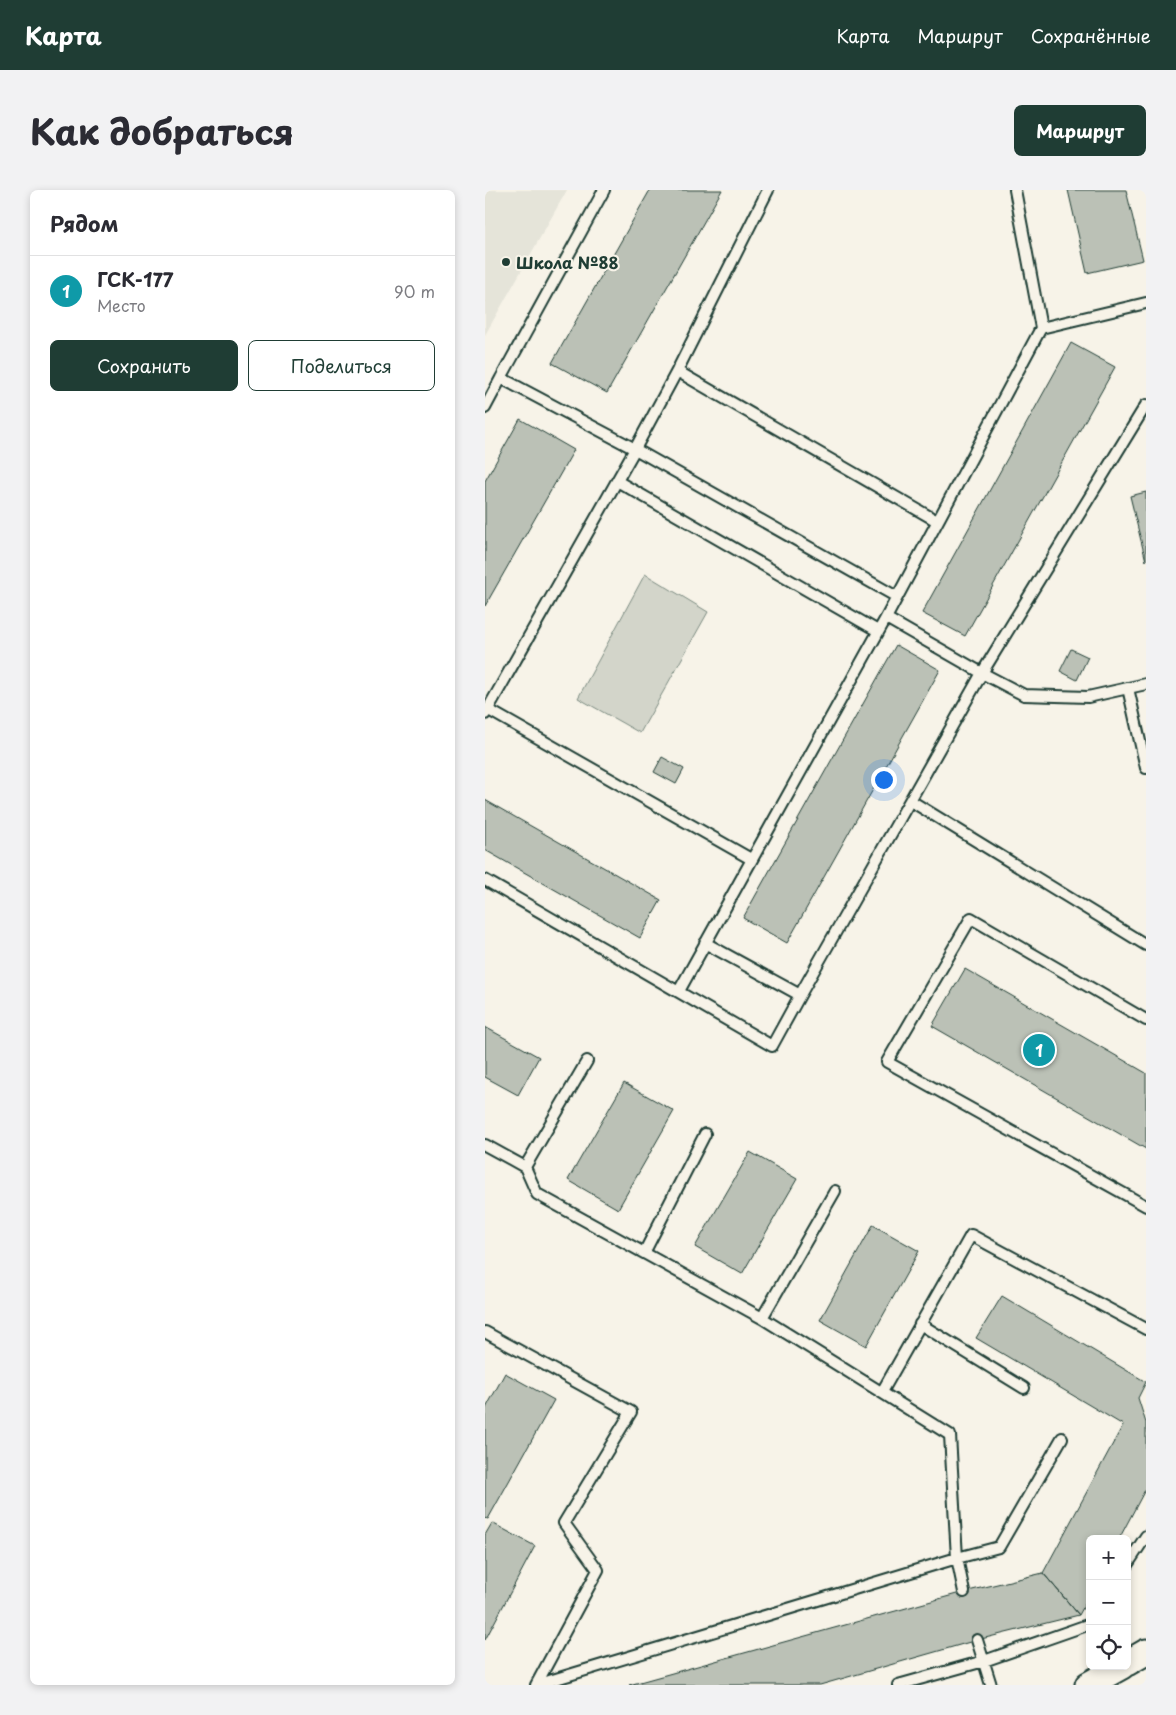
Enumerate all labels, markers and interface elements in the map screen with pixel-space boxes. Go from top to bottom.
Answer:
text: Карта [25,17,102,53]
text: Карта [837,22,889,49]
text: Маршрут [917,22,1003,49]
text: Сохранённые [1031,22,1151,49]
text: Как добраться [30,104,294,157]
button: Маршрут [1014,105,1146,156]
text: Рядом [50,207,118,239]
place label: Школа №88 [516,250,618,274]
marker: Школа №88 [500,256,512,268]
text: ГСК-177 [97,265,173,293]
text: 1 [62,279,70,303]
text: 90 m [394,279,435,303]
text: Место [97,293,146,317]
button: Сохранить [50,340,238,391]
button: Поделиться [248,340,435,391]
your location [871,767,897,793]
pin: 1 [1023,1031,1055,1069]
map controls [1086,1535,1131,1670]
button: + [1086,1535,1131,1580]
button: − [1086,1580,1131,1625]
button: locate [1086,1625,1131,1670]

